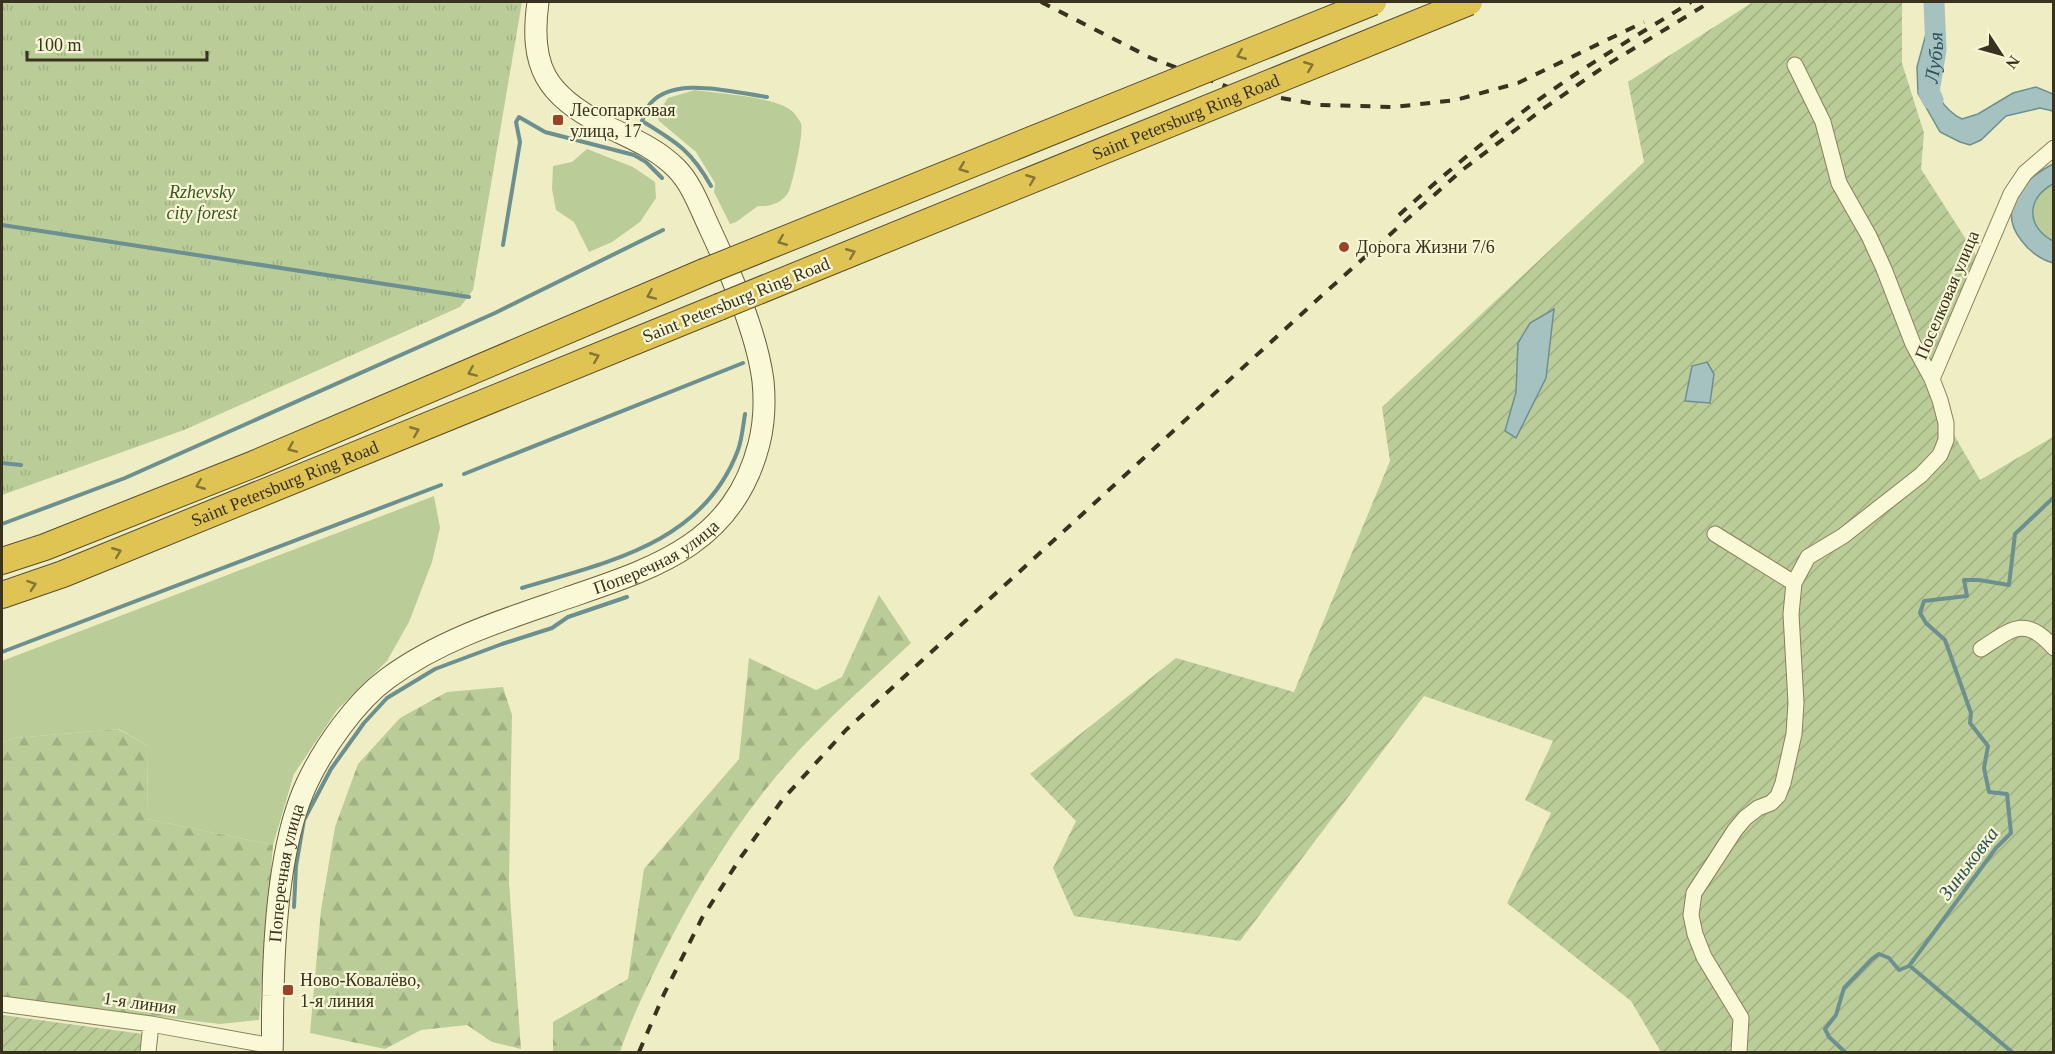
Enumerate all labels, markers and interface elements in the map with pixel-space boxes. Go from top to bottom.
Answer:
scale bar [27,24,207,62]
north arrow [1971,24,2031,84]
water label: Лубья [1920,32,1947,85]
text: 100 m [36,35,82,55]
one-way arrow [1236,48,1247,60]
text: N [2002,53,2023,73]
one-way arrow [1303,61,1314,73]
street label: Saint Petersburg Ring Road [1089,70,1282,164]
place label: Лесопарковая улица, 17 [570,100,676,141]
marker: Лесопарковая улица, 17 [551,113,565,127]
one-way arrow [958,161,969,173]
one-way arrow [1025,174,1036,186]
park label: Rzhevsky city forest [167,182,238,223]
street label: Поселковая улица [1911,228,1983,362]
one-way arrow [777,233,787,246]
place label: Дорога Жизни 7/6 [1356,237,1495,257]
marker: Дорога Жизни 7/6 [1337,240,1351,254]
one-way arrow [845,248,856,260]
street label: Saint Petersburg Ring Road [639,253,833,347]
one-way arrow [646,288,657,300]
one-way arrow [589,352,600,364]
one-way arrow [467,365,478,377]
one-way arrow [408,426,419,438]
street label: Saint Petersburg Ring Road [188,437,381,531]
one-way arrow [287,441,298,453]
one-way arrow [195,478,206,490]
street label: Поперечная улица [590,516,723,598]
one-way arrow [111,547,122,559]
one-way arrow [26,579,37,592]
street label: Поперечная улица [265,801,308,943]
water label: Зиньковка [1934,822,2002,904]
place label: Ново-Ковалёво, 1-я линия [300,970,421,1011]
marker: Ново-Ковалёво, 1-я линия [281,983,295,997]
street label: 1-я линия [102,988,178,1018]

